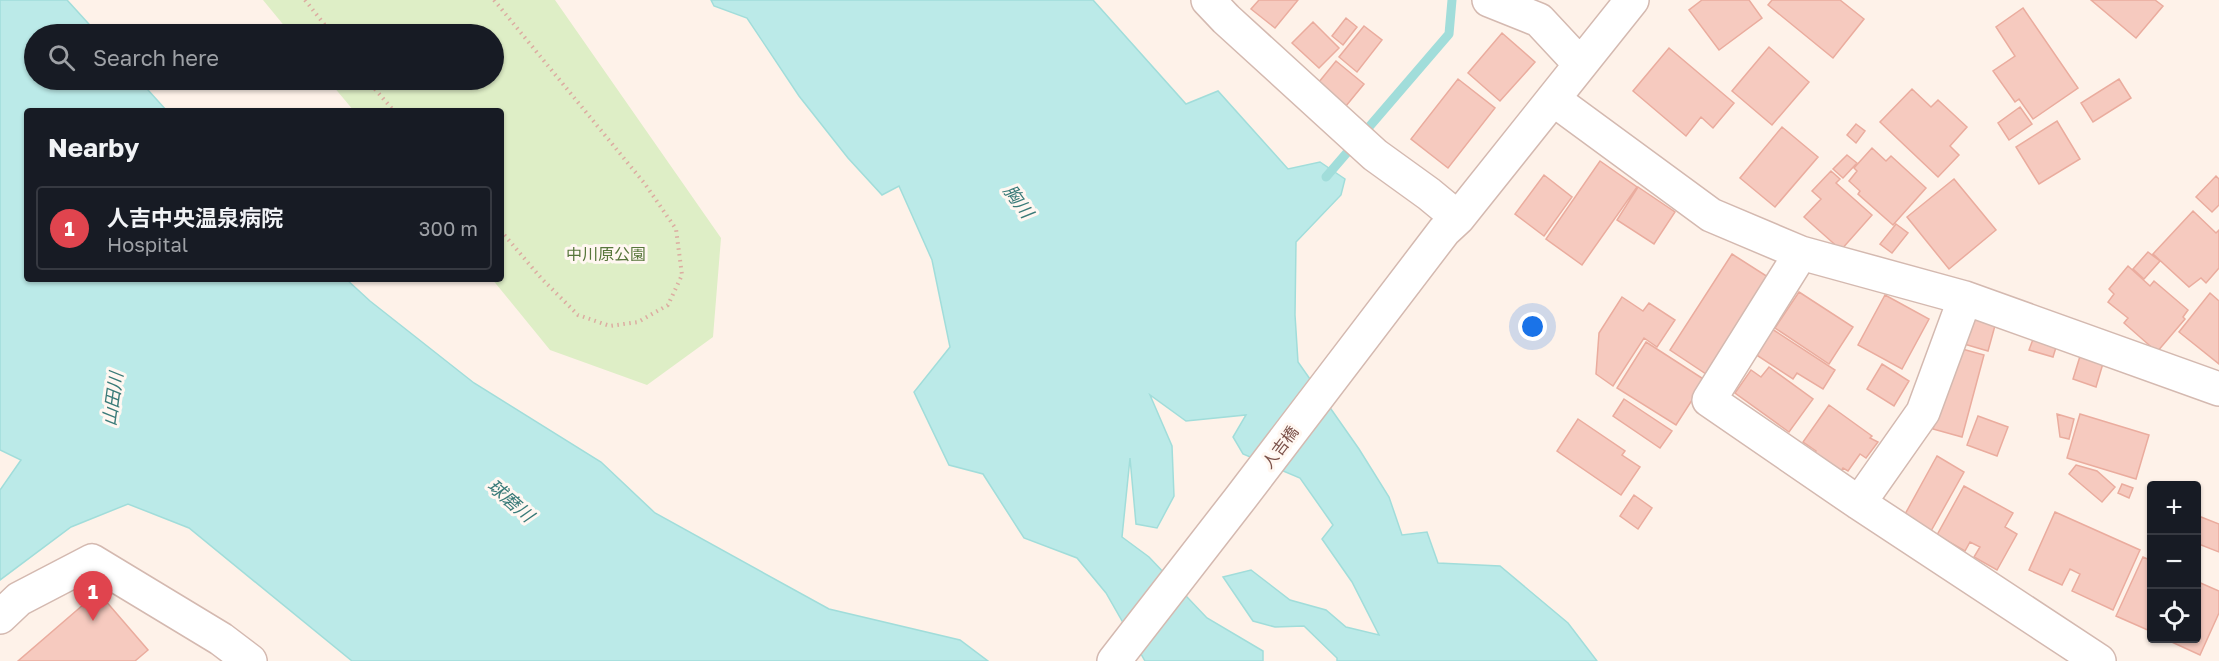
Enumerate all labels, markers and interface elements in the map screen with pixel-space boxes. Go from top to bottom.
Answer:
search box [24,24,504,90]
icon: search [45,41,78,74]
text: Search here [93,44,219,71]
text: Nearby [48,132,139,163]
water label: 胸川 [1000,180,1040,224]
text: 人吉中央温泉病院 [107,204,283,231]
text: 1 [64,216,75,240]
text: 300 m [419,216,478,240]
text: Hospital [107,232,188,256]
park label: 中川原公園 [566,244,646,264]
your location [1518,312,1547,341]
water label: 山田川 [97,369,127,427]
street label: 人吉橋 [1258,422,1302,472]
water label: 球磨川 [483,474,540,527]
map controls [2147,481,2201,643]
button: + [2147,481,2201,535]
button: − [2147,535,2201,589]
pin: 1 [74,572,112,621]
button: locate [2147,589,2201,643]

